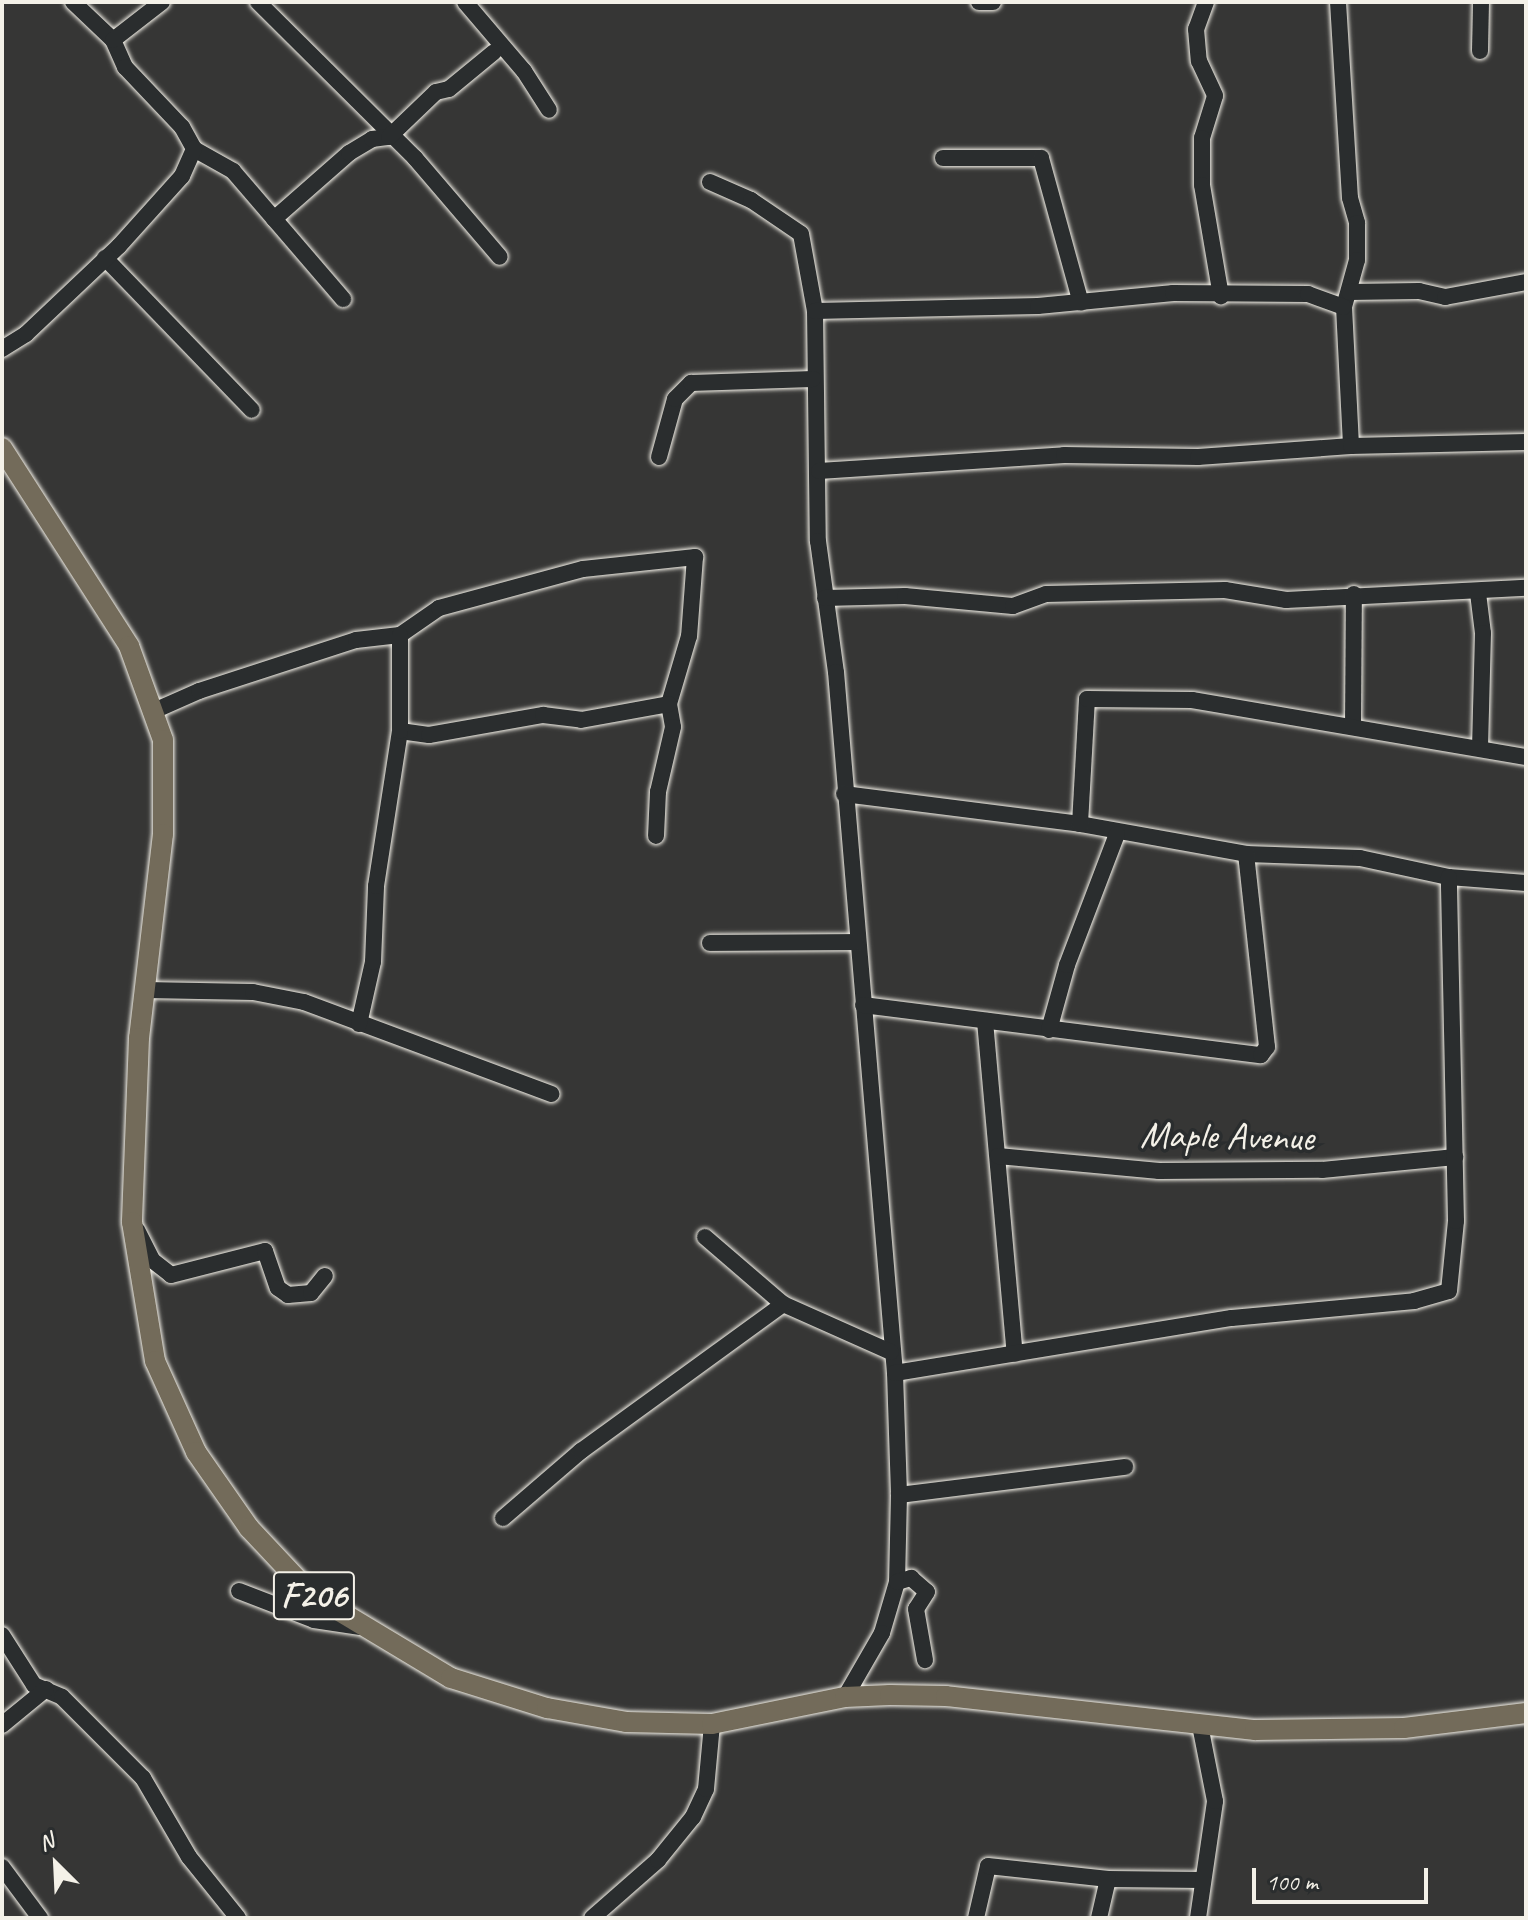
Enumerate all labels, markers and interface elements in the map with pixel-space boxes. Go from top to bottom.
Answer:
street label: Maple Avenue [1140,1112,1314,1160]
road number: F206 [272,1564,356,1628]
north arrow [16,1824,96,1904]
text: N [34,1827,58,1858]
scale bar [1256,1852,1432,1902]
text: 100 m [1266,1867,1318,1897]

